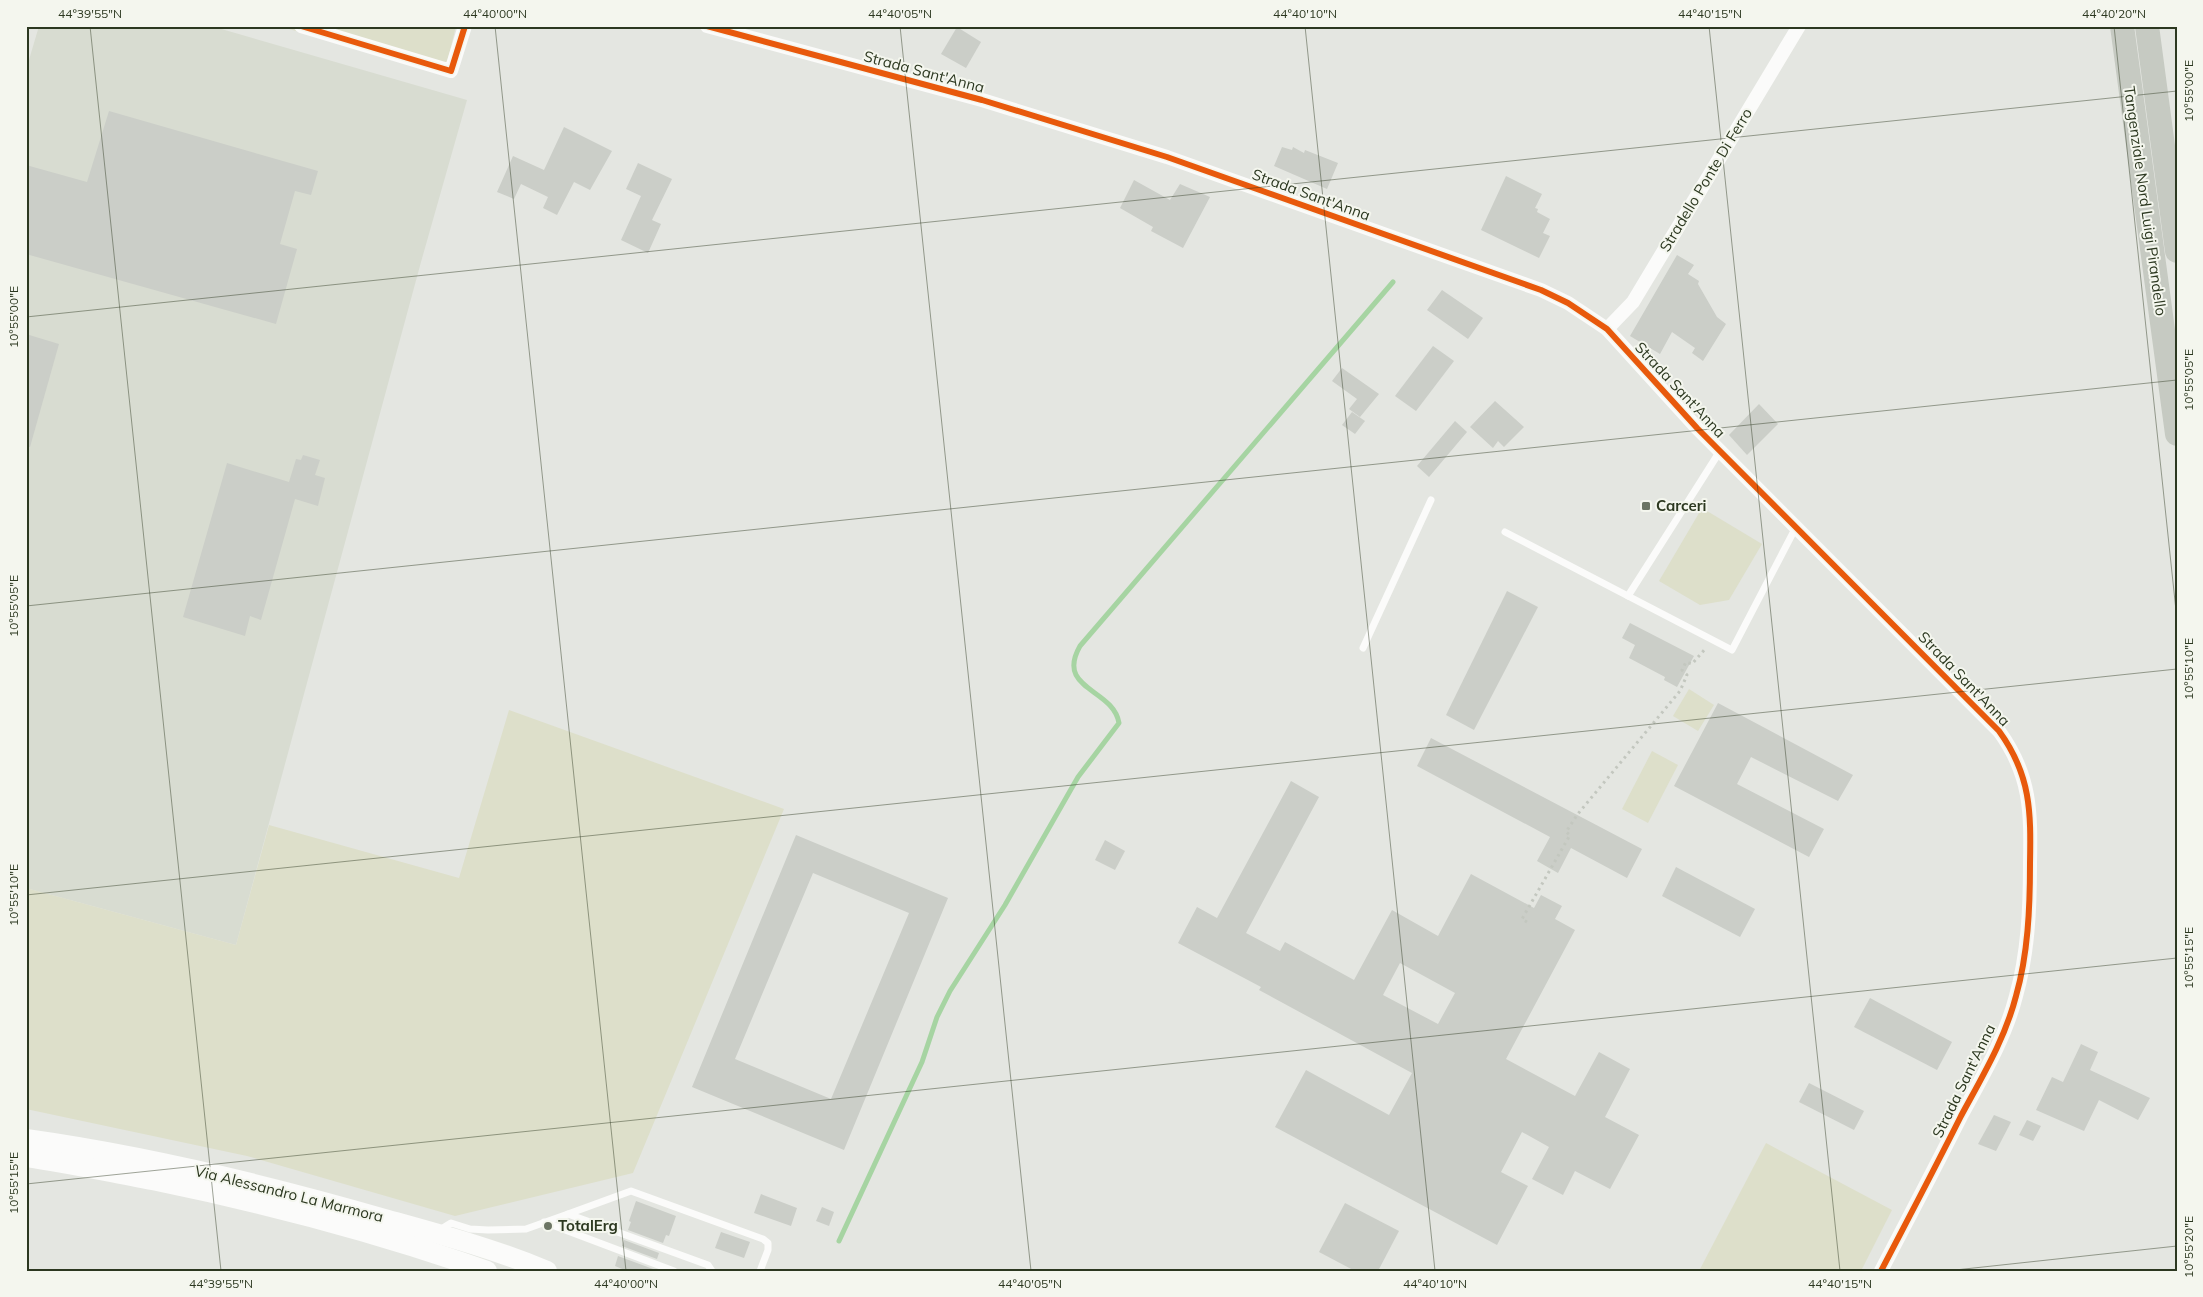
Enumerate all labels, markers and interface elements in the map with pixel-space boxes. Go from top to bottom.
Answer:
text: 44°39'55"N [58,6,122,21]
text: 44°40'00"N [463,6,527,21]
text: 44°40'05"N [868,6,932,21]
text: 44°40'10"N [1273,6,1337,21]
text: 44°40'15"N [1678,6,1742,21]
text: 44°40'20"N [2082,6,2146,21]
street label: Strada Sant'Anna [862,46,987,97]
text: 10°55'00"E [2181,60,2196,122]
street label: Tangenziale Nord Luigi Pirandello [2120,85,2171,317]
street label: Stradello Ponte Di Ferro [1655,105,1756,255]
street label: Strada Sant'Anna [1250,164,1373,225]
text: 10°55'00"E [6,286,21,348]
street label: Strada Sant'Anna [1631,338,1730,442]
text: 10°55'05"E [2181,349,2196,411]
place label: Carceri [1656,496,1707,515]
marker: Carceri [1640,500,1652,512]
text: 10°55'05"E [6,575,21,637]
street label: Strada Sant'Anna [1914,627,2014,730]
text: 10°55'10"E [2181,638,2196,700]
text: 10°55'10"E [6,864,21,926]
text: 10°55'15"E [2181,927,2196,989]
street label: Strada Sant'Anna [1928,1021,1999,1141]
text: 10°55'15"E [6,1152,21,1214]
street label: Via Alessandro La Marmora [193,1161,385,1226]
place label: TotalErg [558,1216,618,1235]
text: 10°55'20"E [2181,1216,2196,1278]
marker: TotalErg [542,1220,554,1232]
text: 44°39'55"N [189,1276,253,1291]
text: 44°40'00"N [594,1276,658,1291]
text: 44°40'05"N [998,1276,1062,1291]
text: 44°40'10"N [1403,1276,1467,1291]
text: 44°40'15"N [1808,1276,1872,1291]

